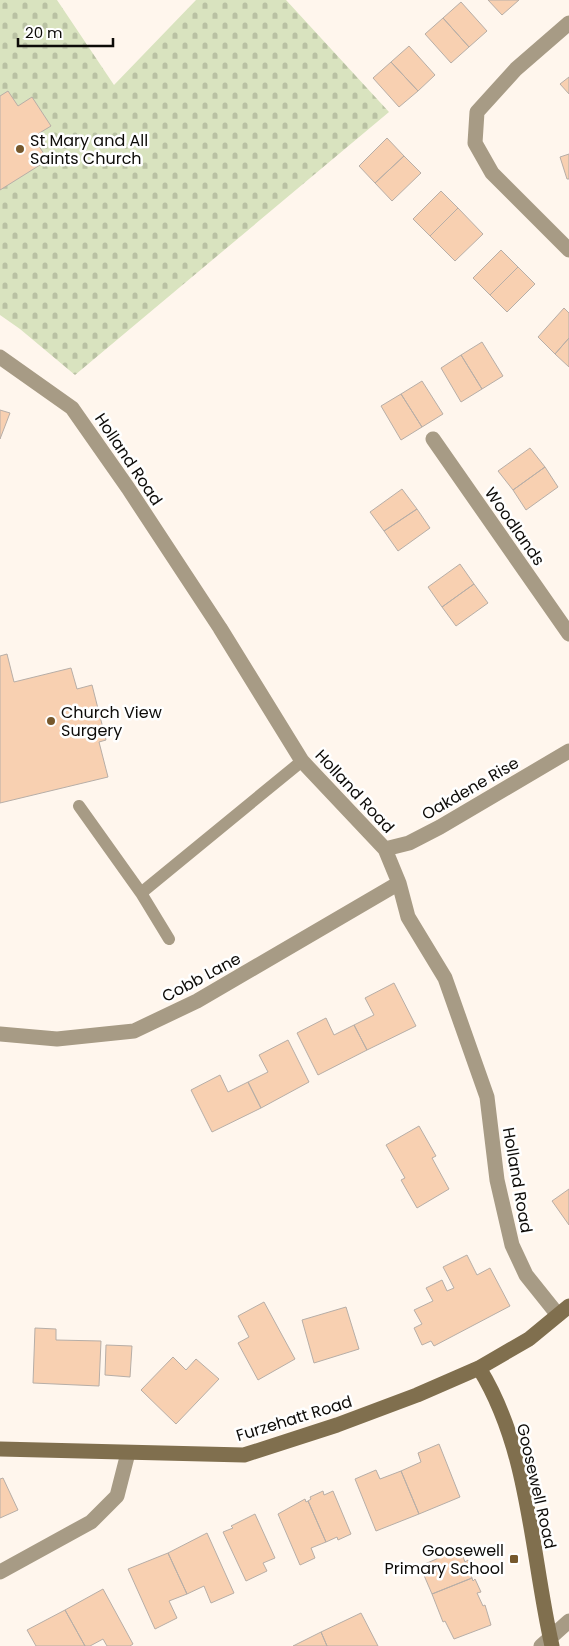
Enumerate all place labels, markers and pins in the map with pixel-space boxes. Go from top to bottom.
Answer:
place label: St Mary and All Saints Church [30,129,148,170]
marker: St Mary and All Saints Church [14,143,26,155]
place label: Church View Surgery [61,701,162,742]
marker: Church View Surgery [45,715,57,727]
place label: Goosewell Primary School [385,1539,504,1580]
marker: Goosewell Primary School [508,1553,520,1565]

